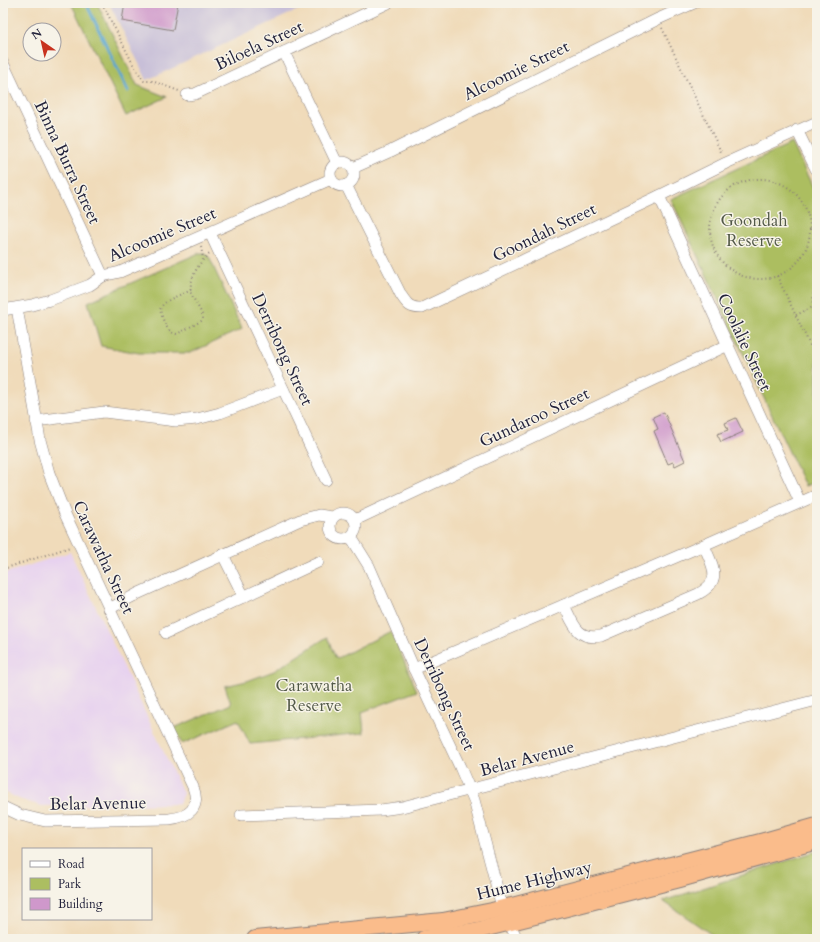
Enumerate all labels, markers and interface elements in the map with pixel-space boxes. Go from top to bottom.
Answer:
street label: Biloela Street [211,15,308,76]
north arrow [22,22,62,62]
text: N [29,25,45,43]
street label: Alcoomie Street [460,35,573,106]
street label: Binna Burra Street [29,97,106,228]
street label: Goondah Street [489,197,600,267]
street label: Alcoomie Street [105,201,220,267]
park label: Goondah Reserve [720,209,788,252]
street label: Derribong Street [246,289,319,410]
street label: Coolalie Street [712,290,777,395]
street label: Gundaroo Street [475,382,594,453]
street label: Carawatha Street [67,497,140,618]
street label: Derribong Street [408,634,481,755]
park label: Carawatha Reserve [276,674,353,717]
street label: Belar Avenue [477,735,577,782]
street label: Belar Avenue [49,791,147,816]
legend [22,848,152,920]
street label: Hume Highway [474,855,594,906]
text: Road [58,856,85,872]
text: Park [58,876,82,892]
text: Building [58,896,103,912]

